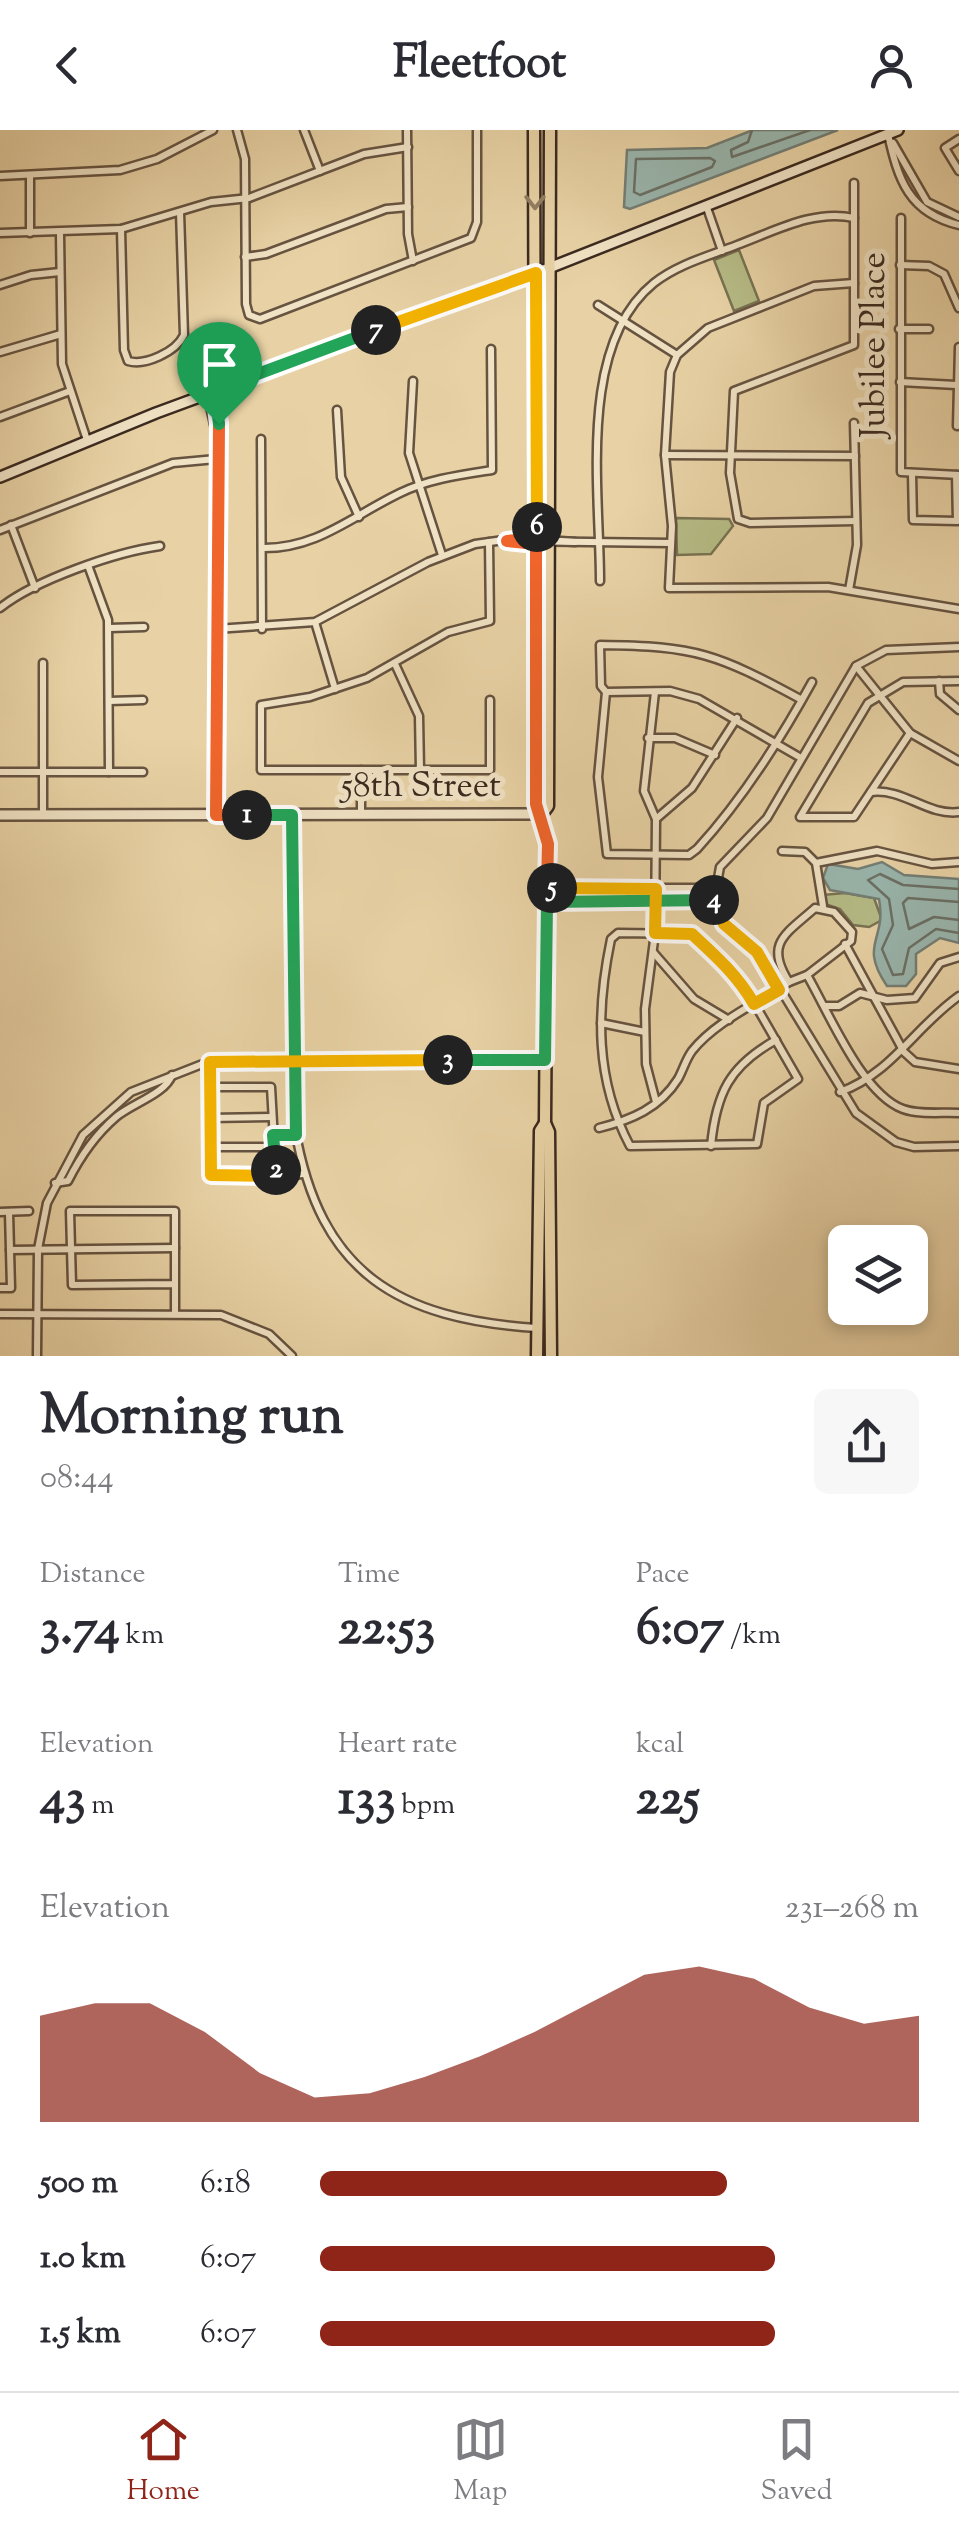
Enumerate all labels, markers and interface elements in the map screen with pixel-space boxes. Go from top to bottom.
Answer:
text: Fleetfoot [393,33,566,98]
icon: back [40,38,95,93]
icon: person [864,38,919,93]
one-way arrow [524,194,546,210]
street label: Jubilee Place [850,252,901,440]
pin: 7 [351,305,401,355]
text: 7 [369,310,383,350]
pin [177,322,262,425]
icon: arrive [192,337,247,392]
pin: 6 [512,502,562,552]
text: 6 [530,507,544,547]
street label: 58th Street [339,762,501,813]
pin: 1 [222,790,272,840]
text: 1 [242,795,252,835]
pin: 5 [527,863,577,913]
text: 5 [547,868,557,908]
pin: 4 [689,875,739,925]
text: 4 [707,880,721,920]
pin: 3 [423,1035,473,1085]
text: 3 [442,1040,454,1080]
pin: 2 [251,1145,301,1195]
text: 2 [269,1150,283,1190]
map controls [828,1225,928,1325]
button: layers [828,1225,928,1325]
text: Morning run [40,1379,344,1458]
button: share [814,1389,919,1494]
text: 08:44 [40,1456,114,1502]
text: Distance [40,1555,146,1595]
text: Time [338,1555,400,1595]
text: Pace [636,1555,690,1595]
text: 3.74 [40,1595,120,1667]
text: 22:53 [338,1595,435,1667]
text: 6:07 [636,1595,724,1667]
text: km [120,1616,164,1656]
text: /km [724,1616,781,1656]
text: Elevation [40,1725,154,1765]
text: Heart rate [338,1725,458,1765]
text: kcal [636,1725,684,1765]
text: 43 [40,1765,85,1837]
text: 133 [338,1765,395,1837]
text: 225 [636,1765,700,1837]
text: m [85,1786,115,1826]
text: bpm [395,1786,455,1826]
text: Elevation [40,1886,170,1932]
text: 231–268 m [785,1886,919,1932]
text: 500 m [40,2161,118,2207]
text: 6:18 [200,2161,251,2207]
text: 1.0 km [40,2236,126,2282]
text: 6:07 [200,2236,257,2282]
text: 1.5 km [40,2311,121,2357]
text: 6:07 [200,2311,257,2357]
tab: Home [126,2412,200,2512]
tab: Map [453,2412,508,2512]
tab: Saved [761,2412,833,2512]

